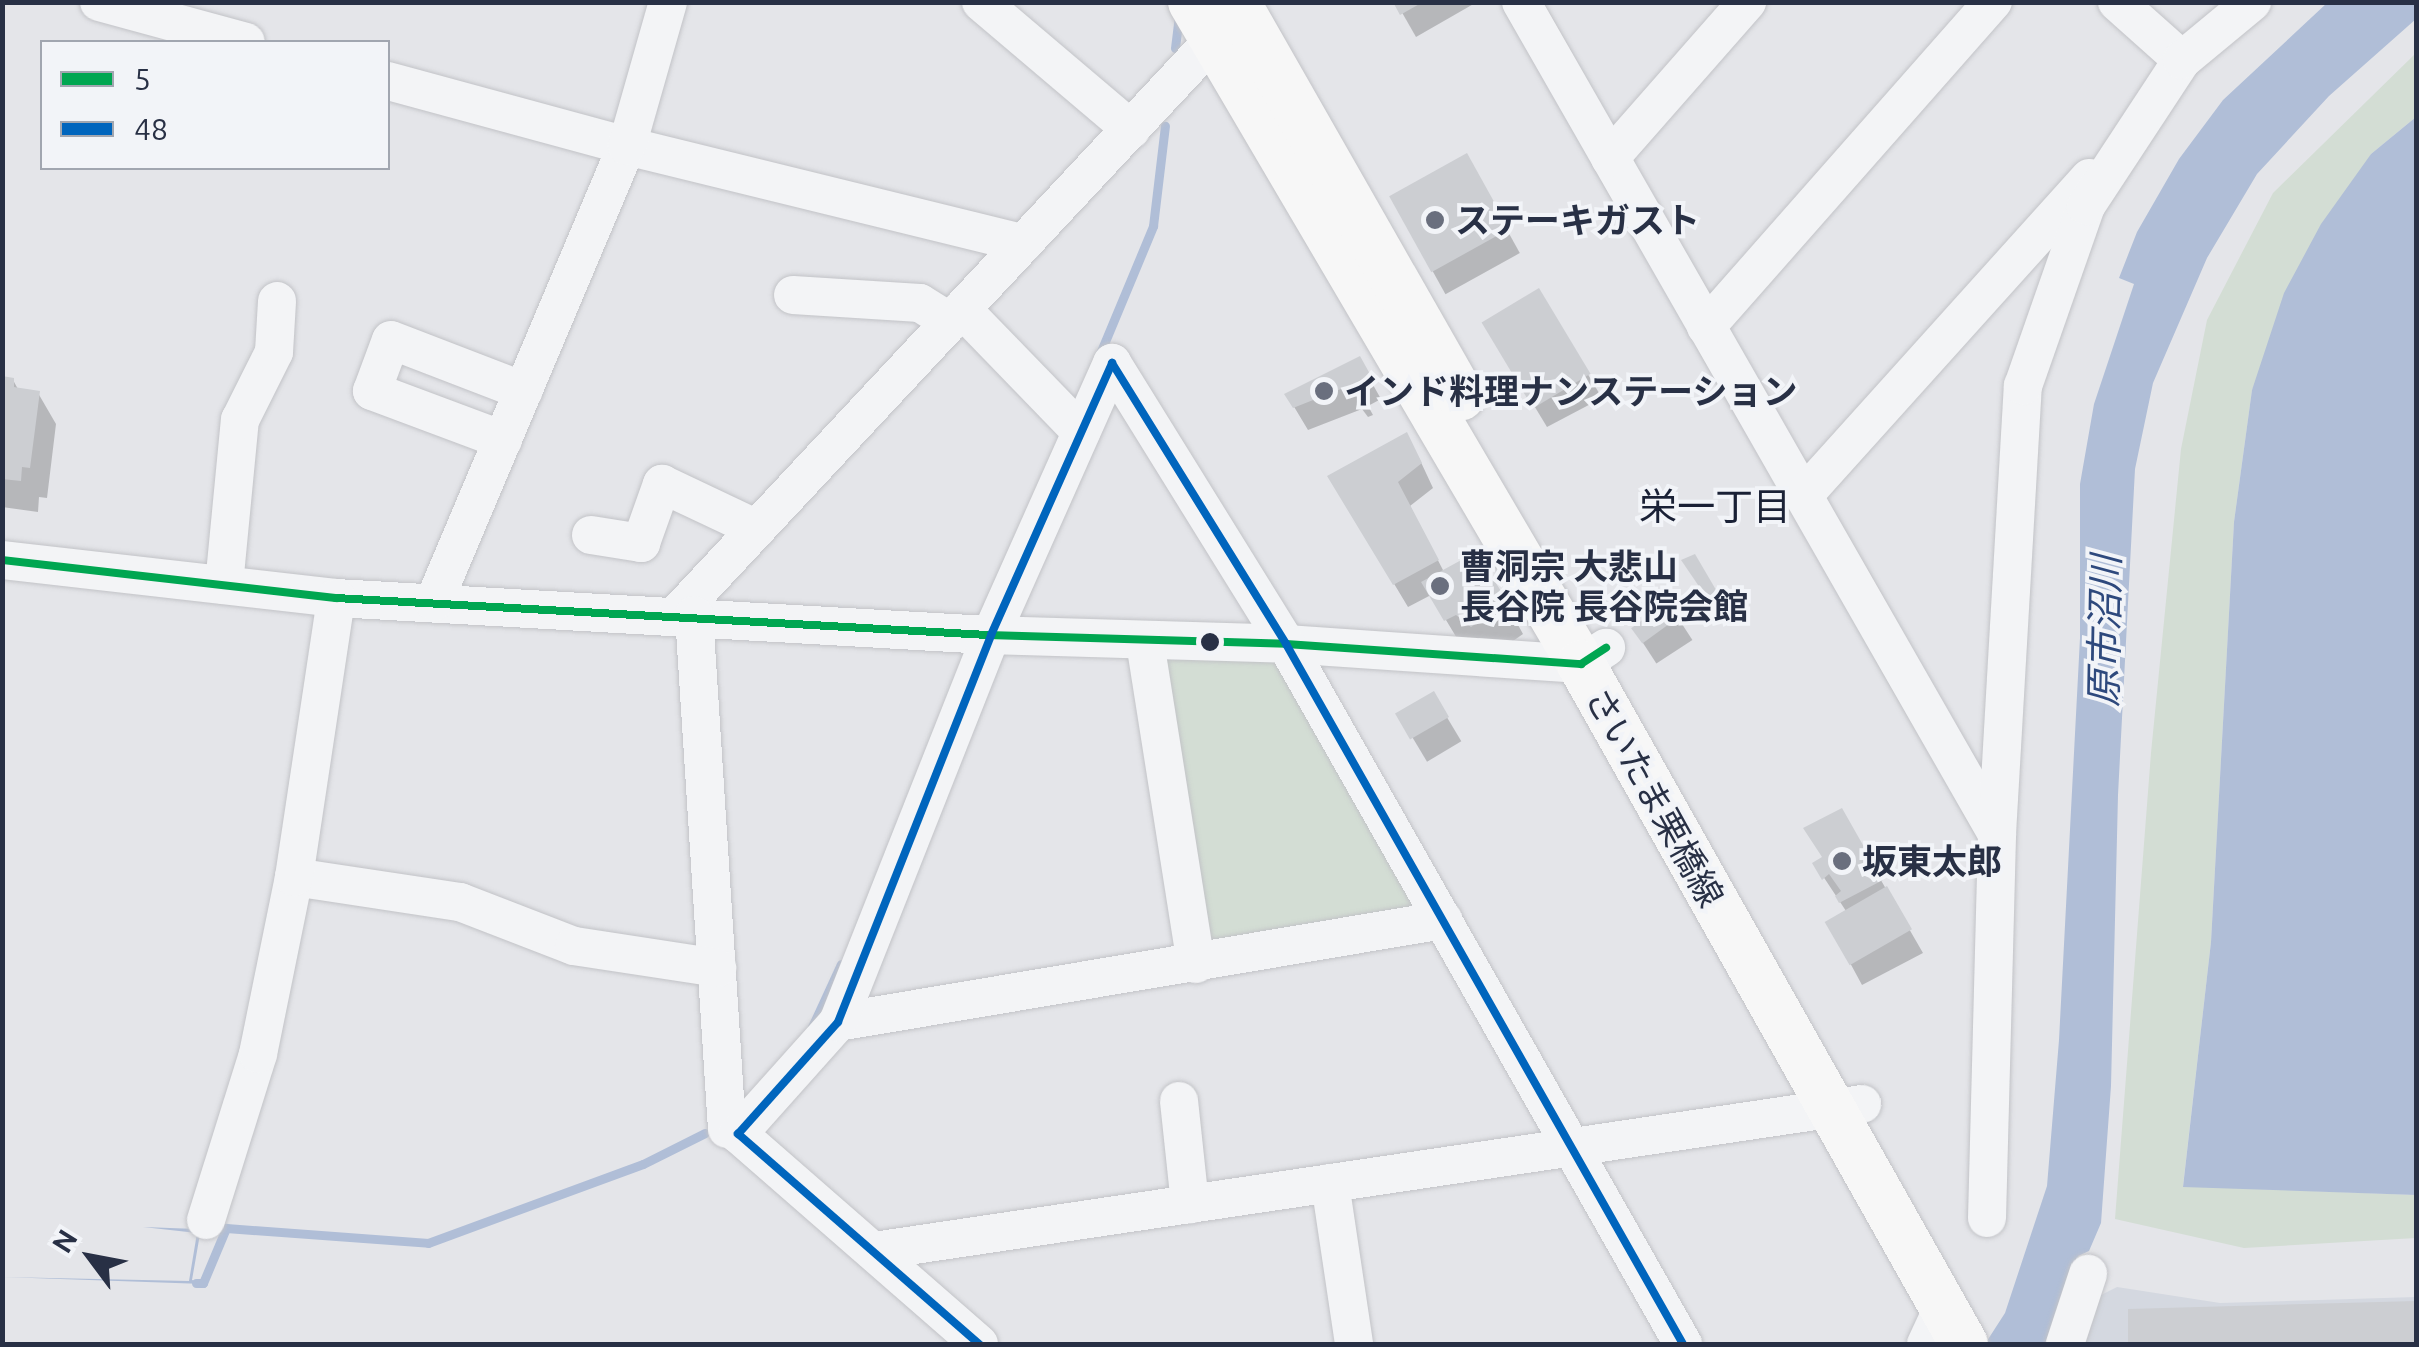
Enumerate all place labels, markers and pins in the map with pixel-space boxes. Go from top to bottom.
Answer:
place label: ステーキガスト [1455,199,1700,241]
marker: ステーキガスト [1424,209,1446,231]
place label: インド料理ナンステーション [1344,370,1799,412]
marker: インド料理ナンステーション [1313,380,1335,402]
place label: 曹洞宗 大悲山 長谷院 長谷院会館 [1460,545,1748,627]
marker: 曹洞宗 大悲山 長谷院 長谷院会館 [1429,575,1451,597]
unlabelled marker [1200,632,1220,652]
place label: 坂東太郎 [1862,840,2002,882]
marker: 坂東太郎 [1831,850,1853,872]

